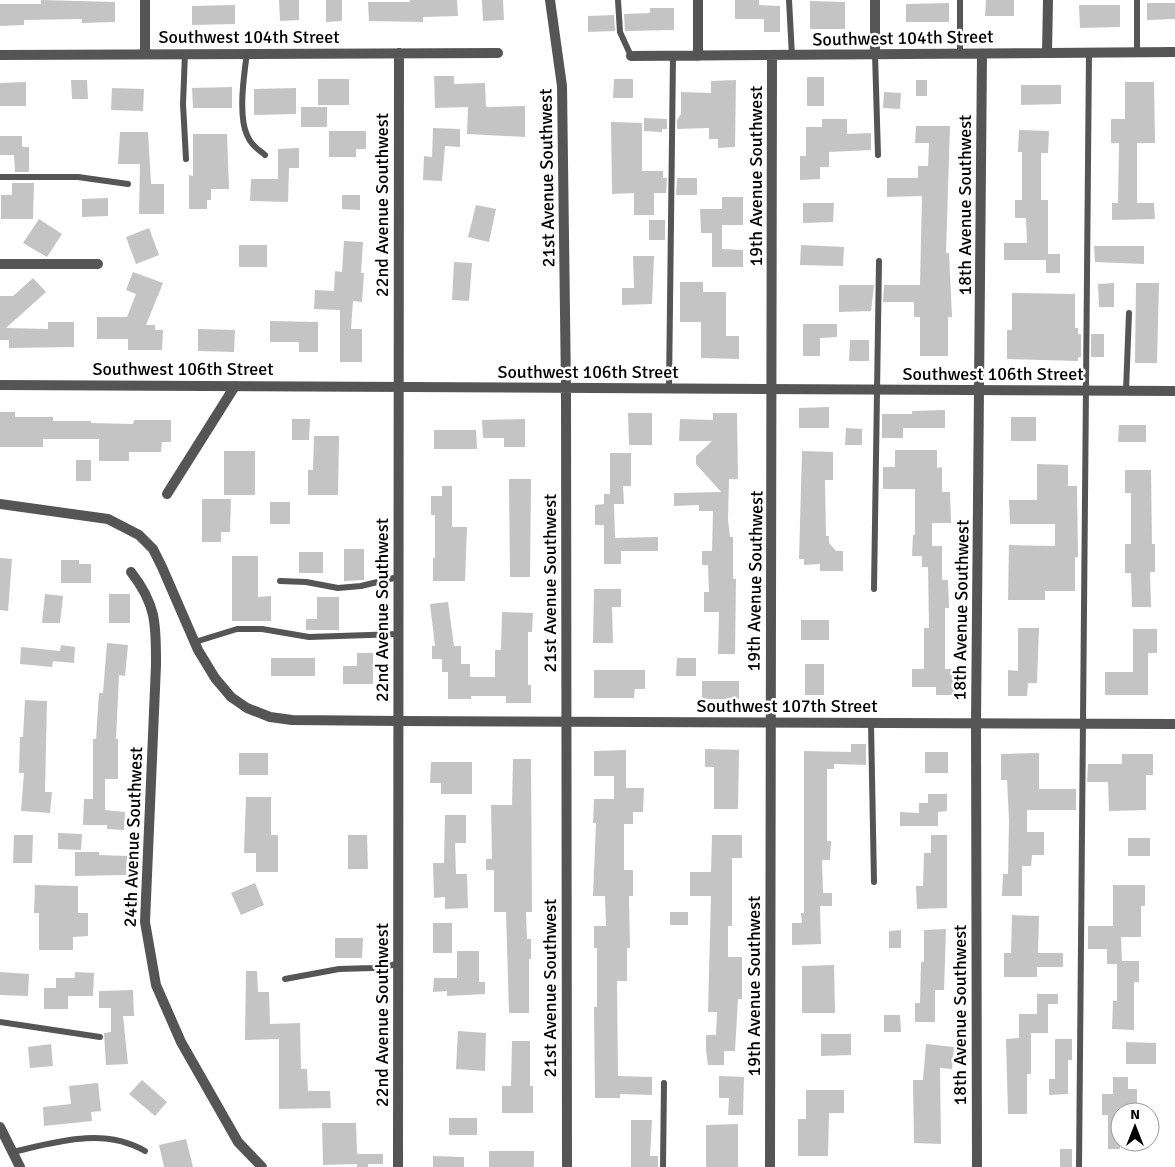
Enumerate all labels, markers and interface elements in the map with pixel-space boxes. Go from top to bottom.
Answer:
street label: Southwest 104th Street [812,25,994,51]
street label: Southwest 104th Street [158,26,340,48]
street label: 19th Avenue Southwest [745,86,767,266]
street label: 21st Avenue Southwest [534,88,560,268]
street label: 22nd Avenue Southwest [371,113,393,297]
street label: 18th Avenue Southwest [954,115,976,295]
street label: Southwest 106th Street [92,358,274,380]
street label: Southwest 106th Street [497,361,679,383]
street label: Southwest 106th Street [902,363,1084,385]
street label: 19th Avenue Southwest [742,490,768,672]
street label: 21st Avenue Southwest [539,494,561,672]
street label: 22nd Avenue Southwest [371,518,393,702]
street label: 18th Avenue Southwest [948,519,974,701]
street label: Southwest 107th Street [696,695,878,717]
street label: 24th Avenue Southwest [119,746,147,928]
street label: 19th Avenue Southwest [743,896,765,1076]
street label: 21st Avenue Southwest [539,899,561,1077]
street label: 22nd Avenue Southwest [371,923,393,1107]
street label: 18th Avenue Southwest [949,925,971,1105]
north arrow [1110,1102,1160,1152]
text: N [1130,1106,1140,1123]

